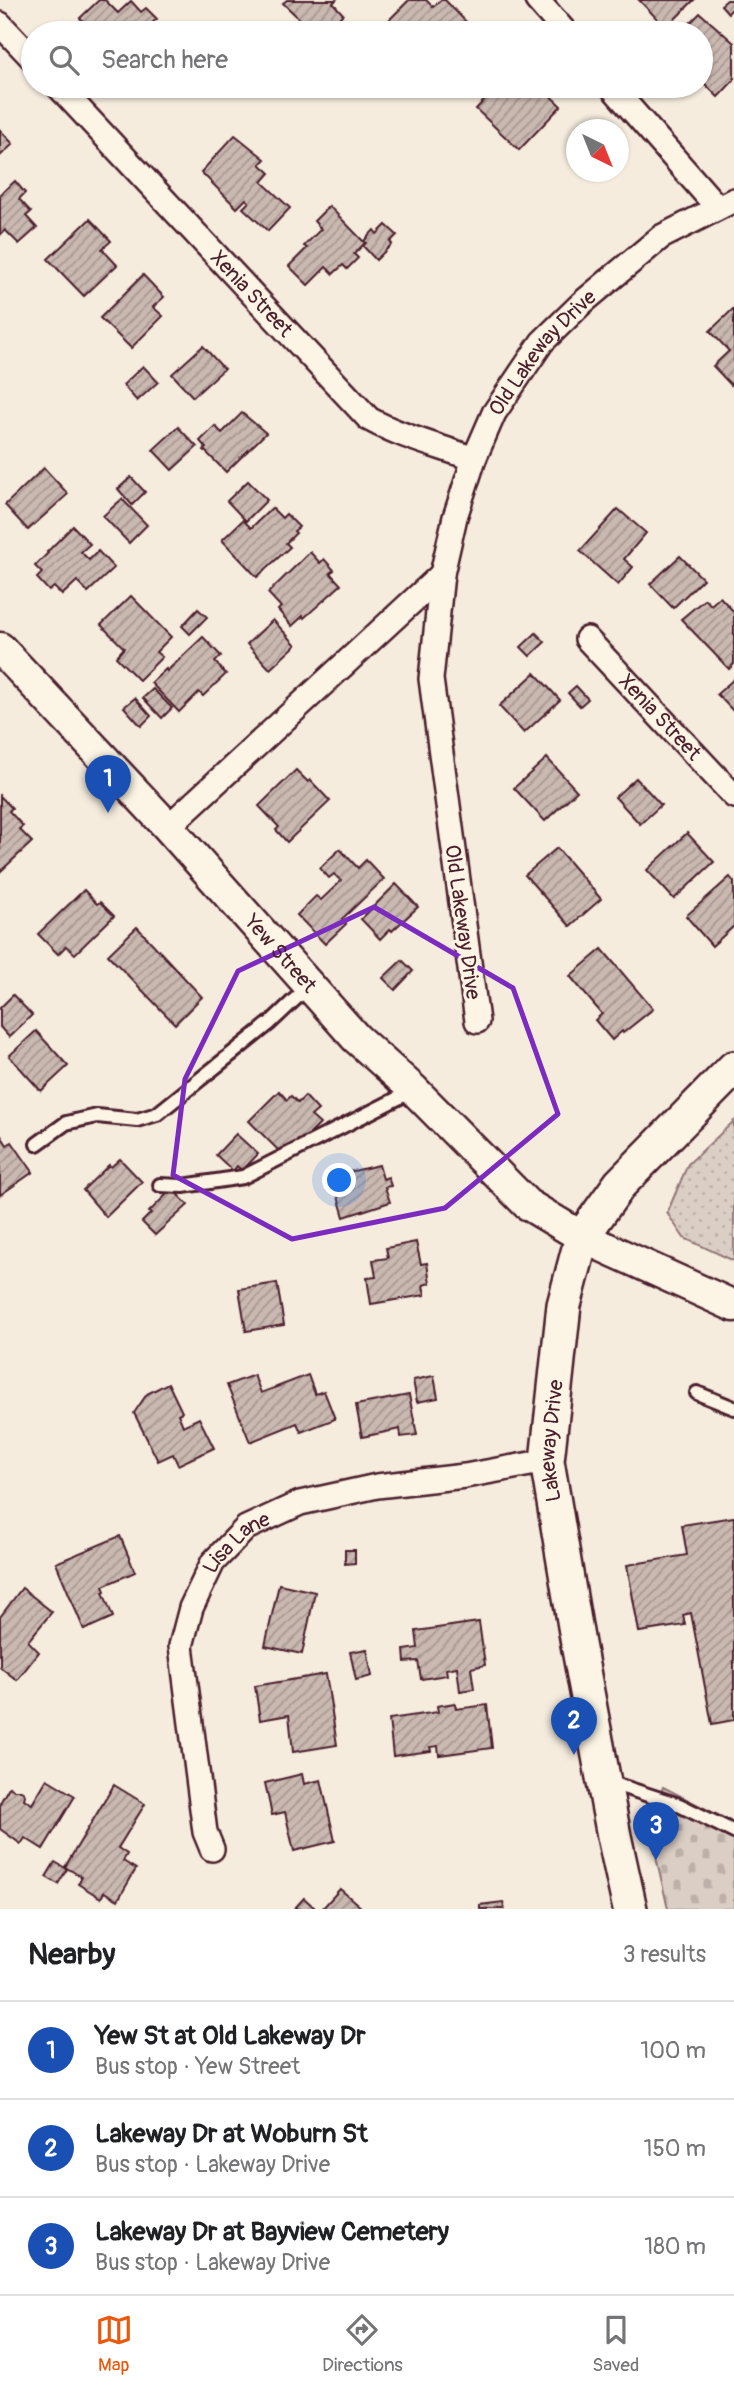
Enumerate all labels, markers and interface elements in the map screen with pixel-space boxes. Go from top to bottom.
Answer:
search box [21,21,713,98]
icon: search [45,41,83,79]
text: Search here [101,44,228,76]
north arrow [566,119,629,182]
street label: Xenia Street [204,245,299,343]
street label: Old Lakeway Drive [483,283,602,421]
street label: Xenia Street [613,669,707,767]
pin: 1 [85,755,131,813]
street label: Old Lakeway Drive [438,843,487,1002]
street label: Yew Street [238,908,323,999]
your location [322,1163,356,1197]
street label: Lakeway Drive [534,1378,570,1504]
street label: Lisa Lane [197,1506,275,1578]
pin: 2 [551,1697,597,1755]
pin: 3 [633,1802,679,1860]
text: Nearby [28,1936,115,1973]
text: 3 results [623,1940,706,1969]
text: Yew St at Old Lakeway Dr [95,2020,365,2052]
text: 1 [47,2036,56,2065]
text: 100 m [640,2036,706,2065]
text: Bus stop · Yew Street [95,2052,300,2081]
text: Lakeway Dr at Woburn St [95,2118,368,2150]
text: 2 [45,2134,57,2163]
text: 150 m [643,2134,706,2163]
text: Bus stop · Lakeway Drive [95,2150,330,2179]
text: Lakeway Dr at Bayview Cemetery [95,2216,449,2248]
text: 3 [45,2232,57,2261]
text: 180 m [644,2232,706,2261]
text: Bus stop · Lakeway Drive [95,2248,330,2277]
tab: Map [95,2311,133,2377]
tab: Directions [322,2311,403,2377]
tab: Saved [592,2311,639,2377]

